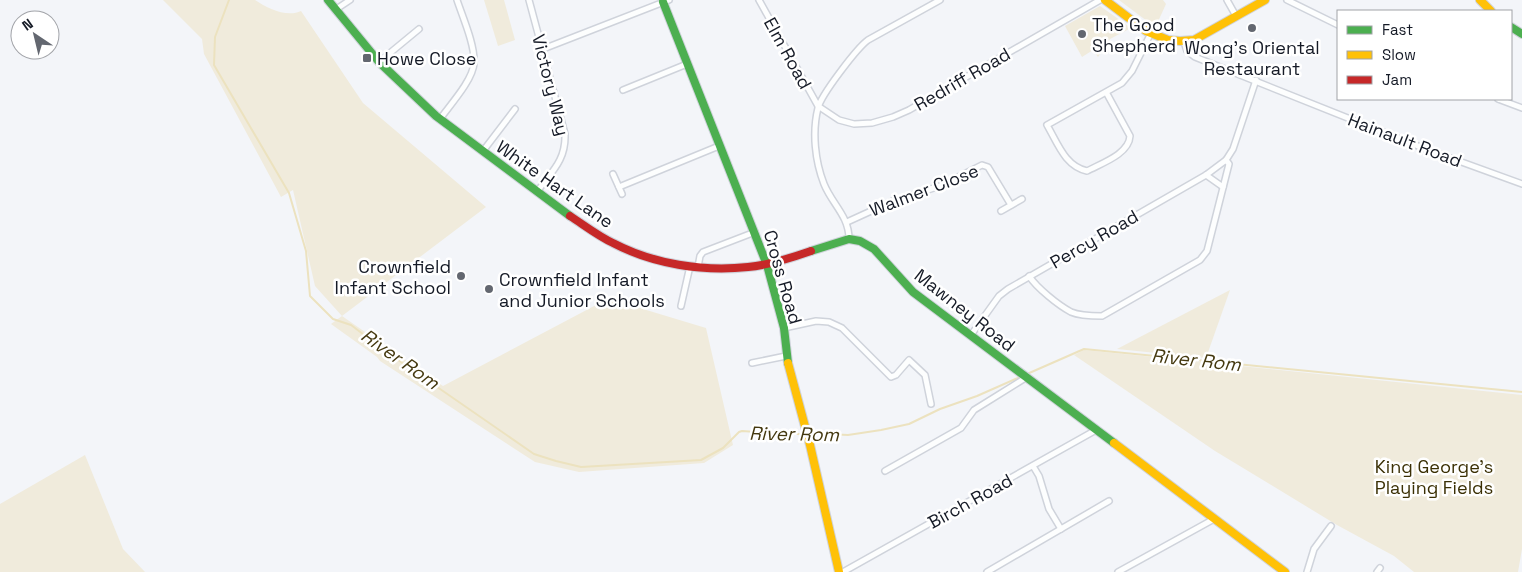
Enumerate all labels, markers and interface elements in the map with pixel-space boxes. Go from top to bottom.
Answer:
north arrow [10,10,60,60]
legend [1337,10,1512,100]
street label: Elm Road [759,13,817,93]
place label: The Good Shepherd [1092,13,1176,57]
text: N [19,14,37,34]
text: Fast [1382,20,1413,39]
marker: Wong's Oriental Restaurant [1246,22,1258,34]
marker: The Good Shepherd [1076,28,1088,40]
street label: Victory Way [527,32,575,138]
place label: Wong's Oriental Restaurant [1184,36,1320,80]
street label: Redriff Road [910,42,1014,116]
text: Slow [1382,45,1416,64]
place label: Howe Close [377,47,477,70]
marker: Howe Close [361,52,373,64]
text: Jam [1382,70,1412,89]
street label: Hainault Road [1345,108,1465,172]
street label: White Hart Lane [492,135,618,233]
street label: Walmer Close [866,159,982,221]
street label: Percy Road [1046,204,1142,274]
street label: Cross Road [759,227,807,327]
place label: Crownfield Infant School [335,255,451,299]
street label: Mawney Road [910,263,1020,357]
place label: Crownfield Infant and Junior Schools [499,268,665,312]
marker: Crownfield Infant School [455,270,467,282]
marker: Crownfield Infant and Junior Schools [483,283,495,295]
water label: River Rom [356,323,445,395]
water label: River Rom [1150,343,1243,377]
water label: River Rom [749,421,840,447]
park label: King George's Playing Fields [1375,455,1493,499]
street label: Birch Road [924,468,1016,534]

